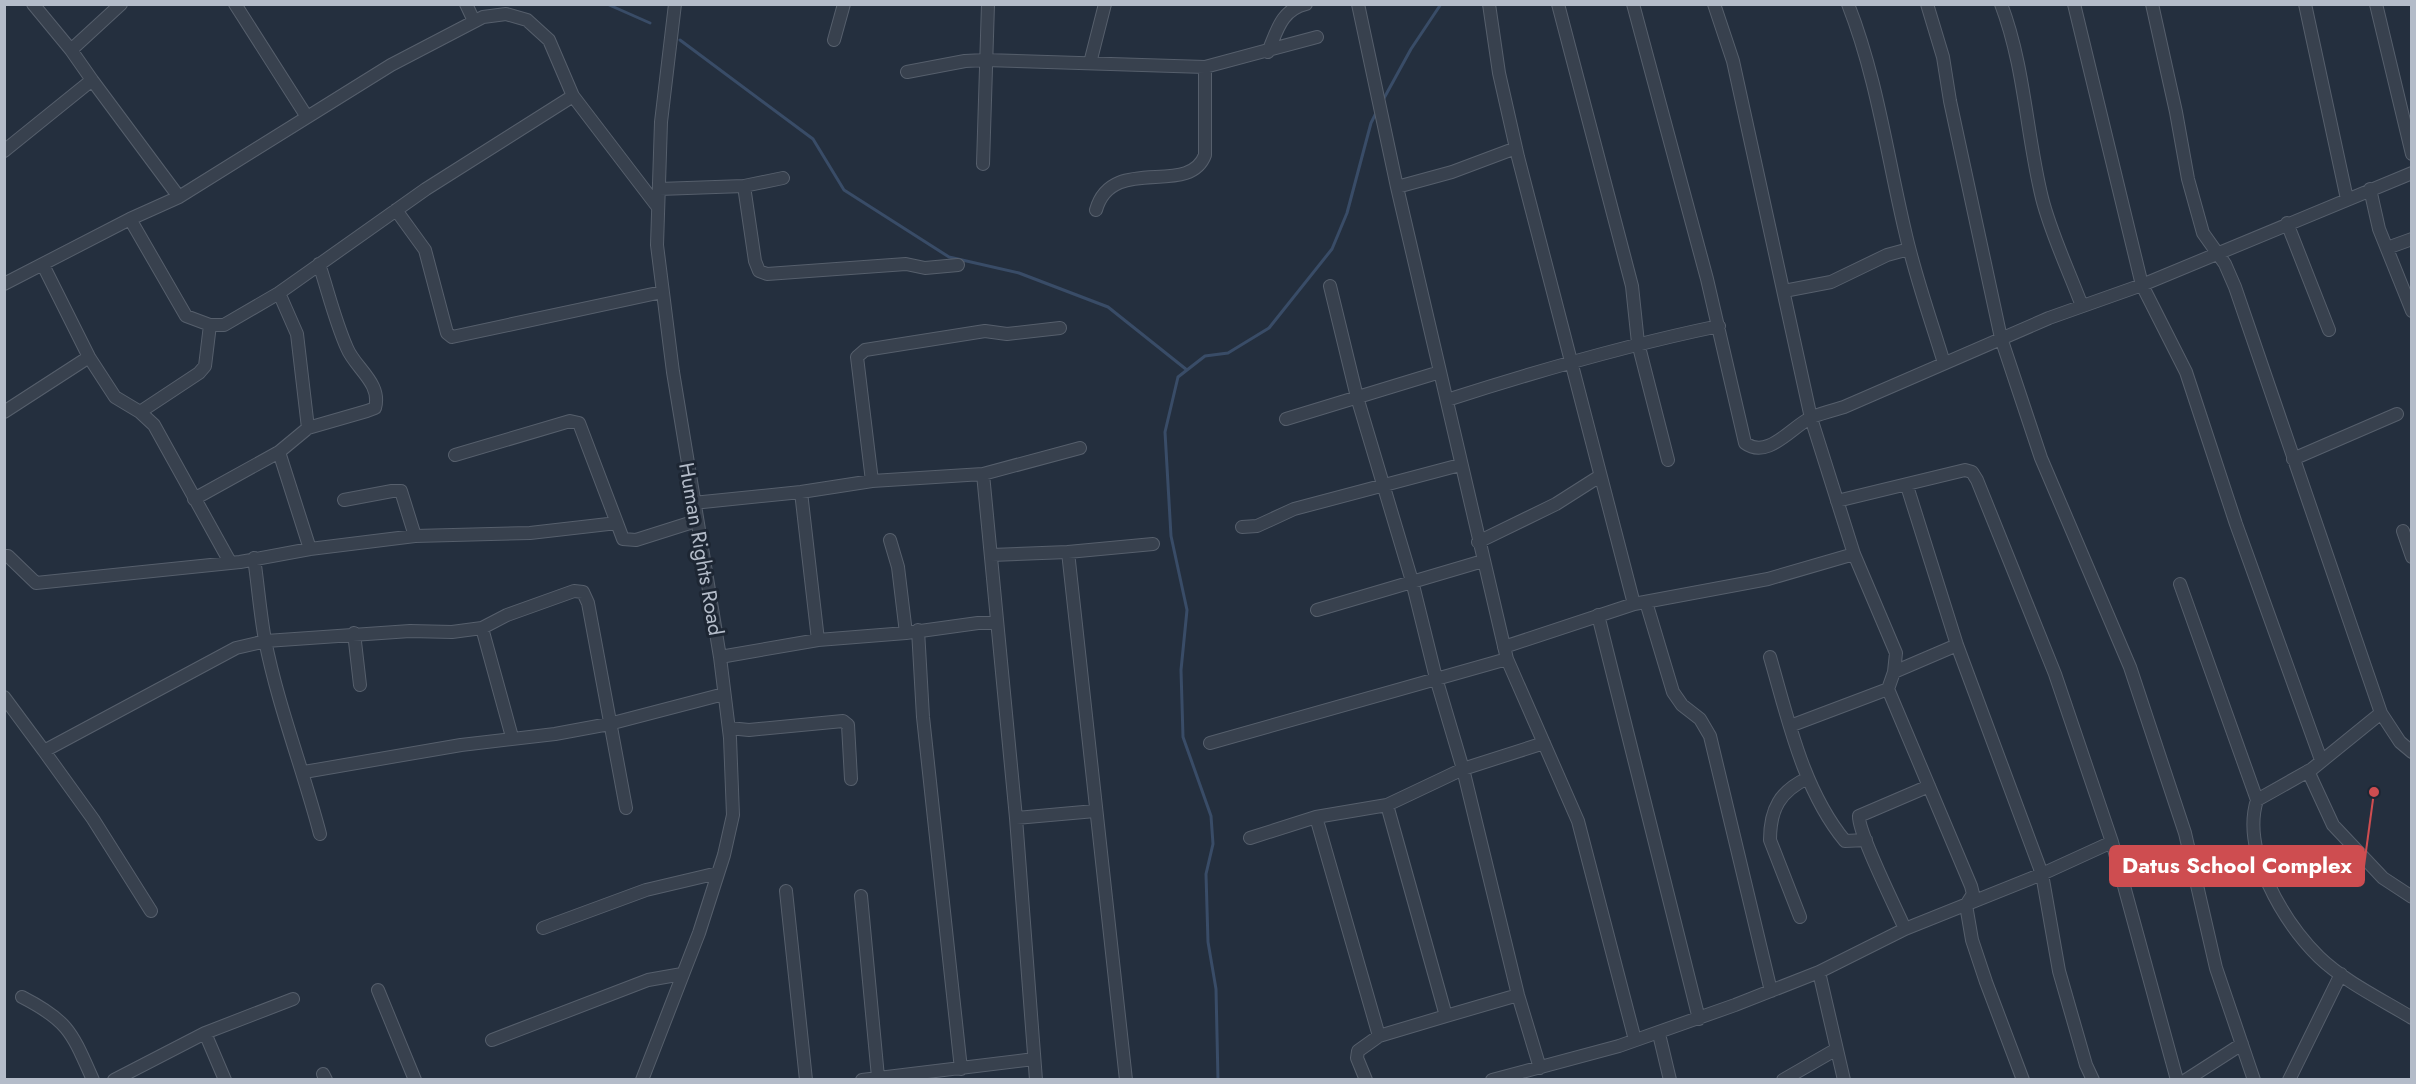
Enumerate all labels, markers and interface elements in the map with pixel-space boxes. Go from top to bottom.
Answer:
street label: Human Rights Road [671,460,731,638]
callout: Datus School Complex [2110,846,2364,886]
text: Datus School Complex [2122,849,2352,881]

